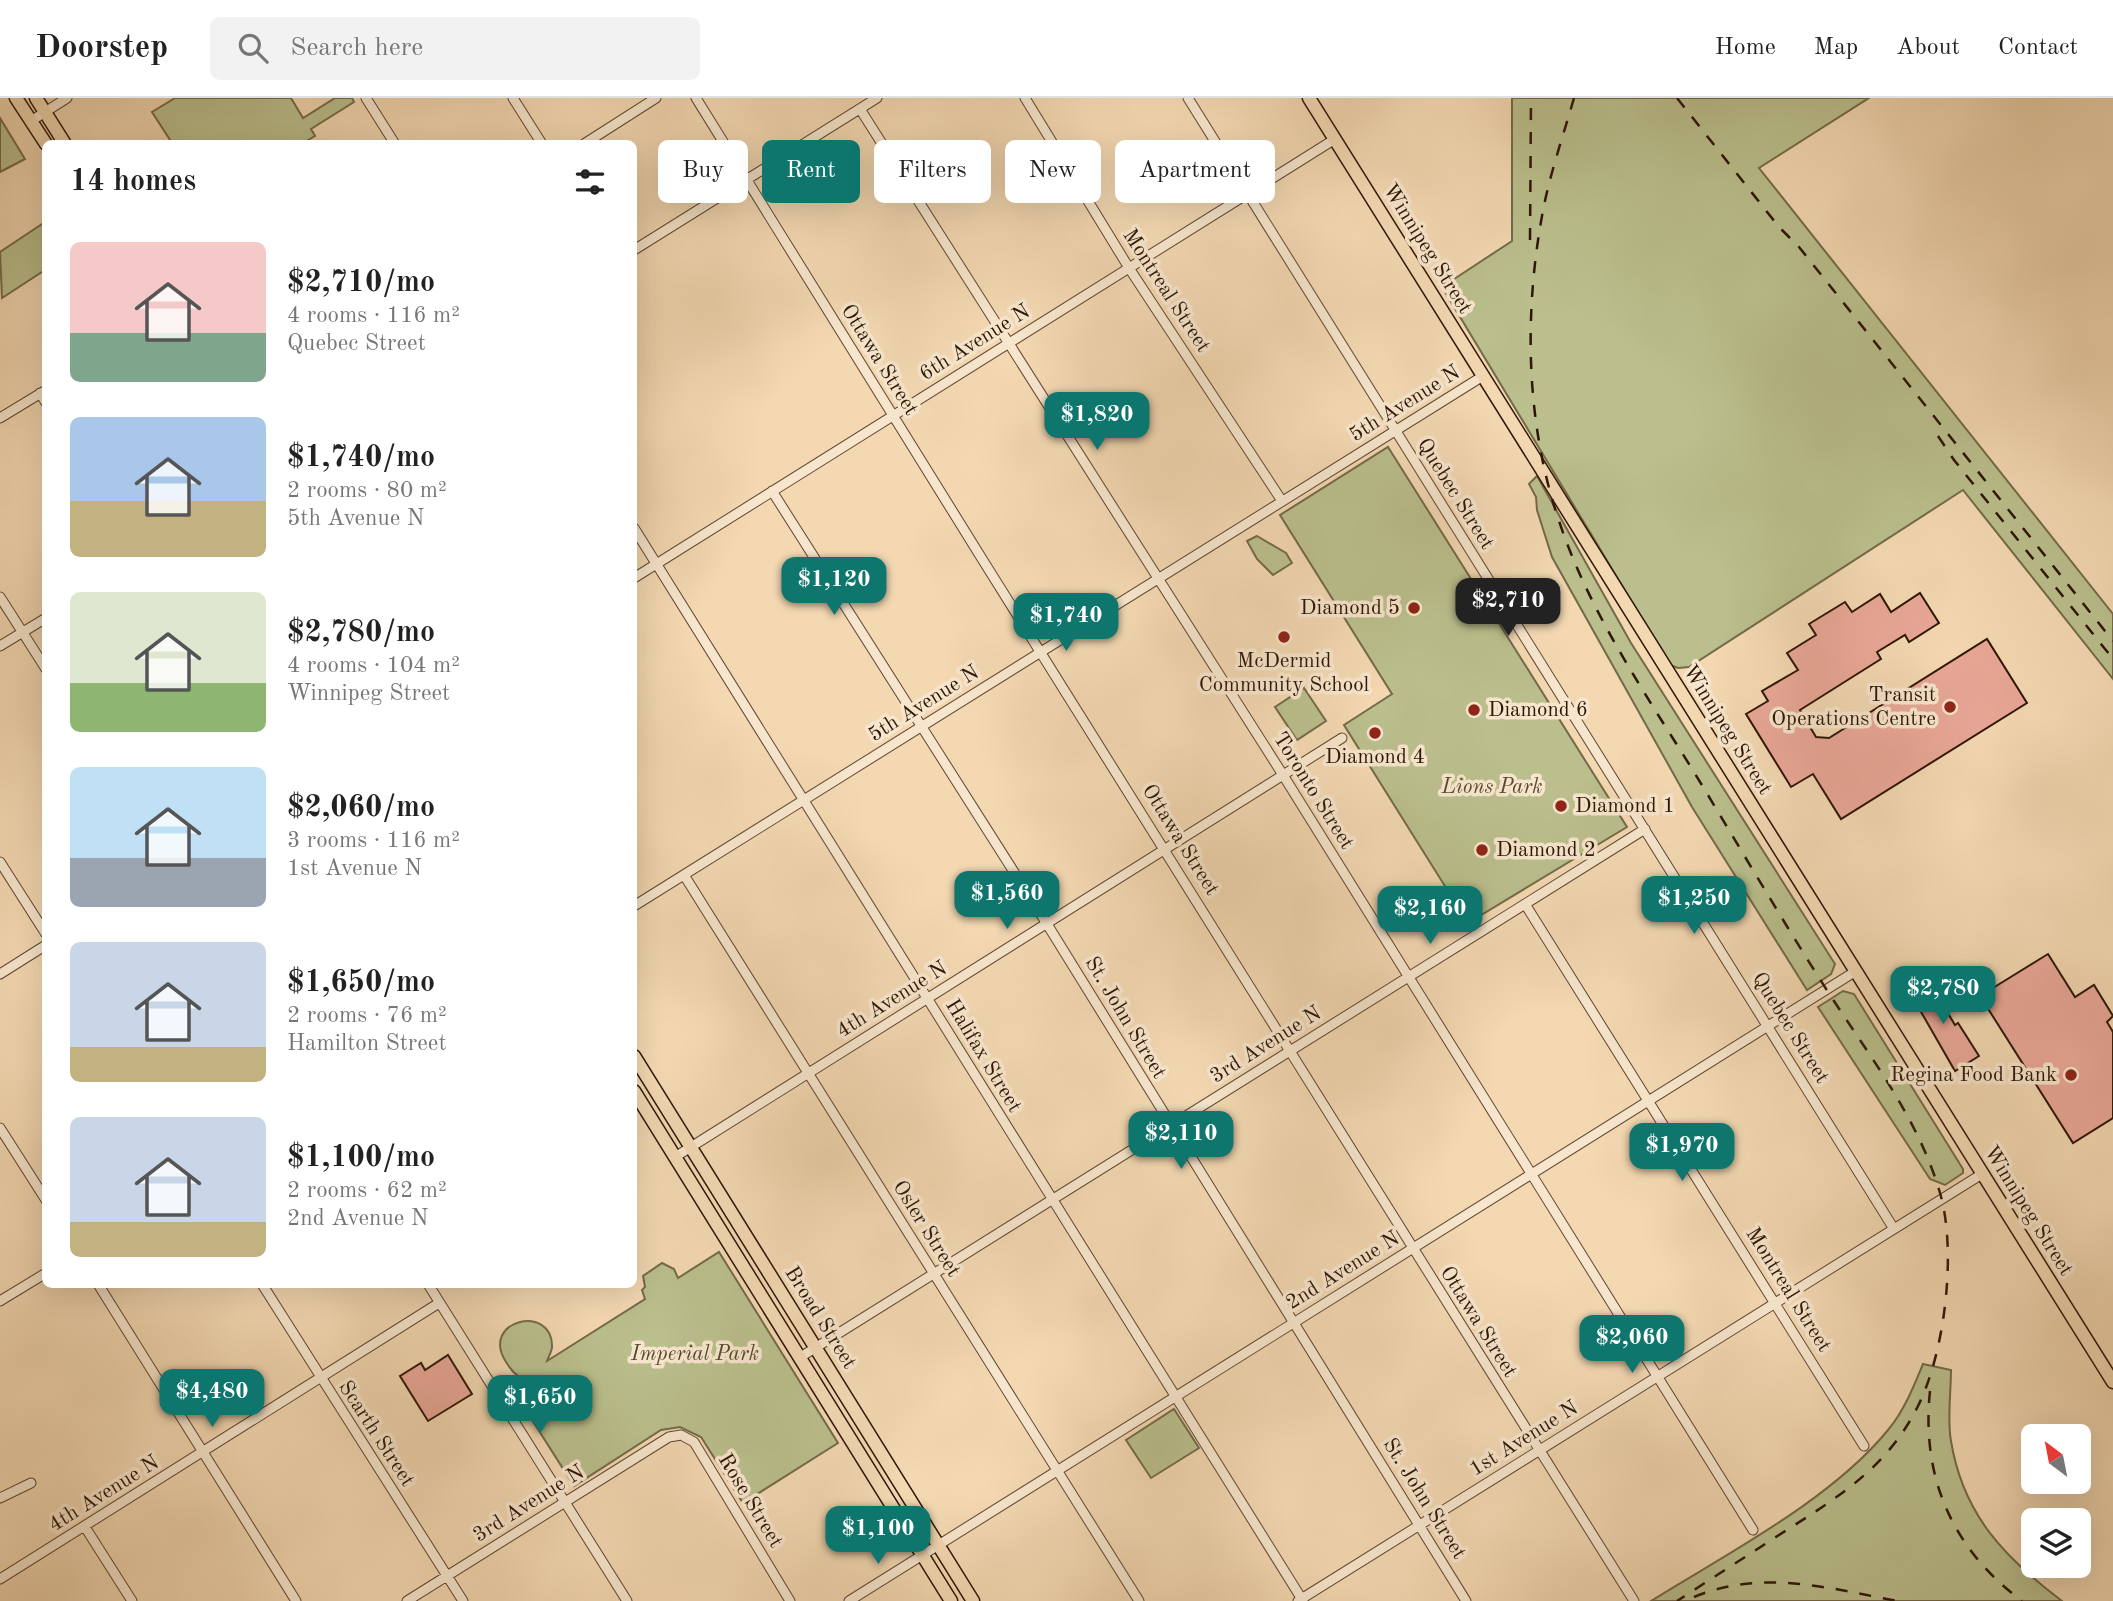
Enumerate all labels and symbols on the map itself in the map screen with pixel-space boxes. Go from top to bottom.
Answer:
street label: Winnipeg Street [1379,180,1475,318]
street label: Montreal Street [1118,225,1214,357]
street label: Ottawa Street [836,301,922,419]
street label: 6th Avenue N [916,301,1034,385]
street label: 5th Avenue N [1346,362,1464,446]
pin: $1,820 [1040,392,1154,452]
street label: Quebec Street [1413,435,1497,553]
pin: $1,120 [777,558,891,617]
pin: $2,710 [1451,578,1565,638]
pin: $1,740 [1009,594,1123,653]
place label: Diamond 5 [1300,598,1400,619]
marker: Diamond 5 [1406,600,1422,616]
marker: McDermid Community School [1276,629,1292,645]
place label: McDermid Community School [1199,651,1370,696]
street label: Winnipeg Street [1679,661,1775,799]
street label: 5th Avenue N [865,662,983,746]
place label: Transit Operations Centre [1771,685,1936,730]
marker: Transit Operations Centre [1942,699,1958,715]
place label: Diamond 6 [1488,700,1588,721]
marker: Diamond 6 [1466,702,1482,718]
marker: Diamond 4 [1367,725,1383,741]
street label: Toronto Street [1269,729,1357,853]
place label: Diamond 4 [1325,747,1425,768]
park label: Lions Park [1440,777,1543,798]
street label: Ottawa Street [1137,781,1223,899]
place label: Diamond 1 [1575,796,1675,817]
marker: Diamond 1 [1553,798,1569,814]
place label: Diamond 2 [1496,840,1596,861]
marker: Diamond 2 [1474,842,1490,858]
pin: $1,560 [950,872,1064,931]
pin: $1,250 [1637,876,1751,936]
pin: $2,160 [1373,886,1487,946]
street label: St. John Street [1080,953,1170,1083]
street label: 4th Avenue N [833,958,951,1042]
pin: $2,780 [1886,967,2000,1026]
street label: Quebec Street [1748,969,1832,1087]
street label: Halifax Street [941,996,1025,1116]
street label: 3rd Avenue N [1207,1003,1325,1087]
place label: Regina Food Bank [1890,1065,2057,1086]
marker: Regina Food Bank [2063,1067,2079,1083]
pin: $2,110 [1124,1112,1238,1171]
pin: $1,970 [1625,1124,1739,1183]
street label: Winnipeg Street [1980,1142,2076,1280]
street label: Osler Street [888,1177,964,1281]
street label: Montreal Street [1741,1224,1835,1356]
street label: 2nd Avenue N [1283,1228,1403,1314]
street label: Broad Street [780,1263,860,1373]
street label: Ottawa Street [1435,1263,1521,1381]
pin: $2,060 [1575,1316,1689,1375]
park label: Imperial Park [630,1344,759,1365]
pin: $4,480 [155,1370,269,1429]
pin: $1,650 [483,1376,597,1435]
street label: Scarth Street [334,1377,418,1491]
street label: 1st Avenue N [1466,1397,1582,1481]
north arrow [2021,1424,2091,1494]
street label: St. John Street [1378,1435,1470,1563]
street label: Rose Street [714,1450,786,1552]
street label: 4th Avenue N [45,1452,163,1536]
street label: 3rd Avenue N [470,1462,588,1546]
pin: $1,100 [821,1506,935,1566]

